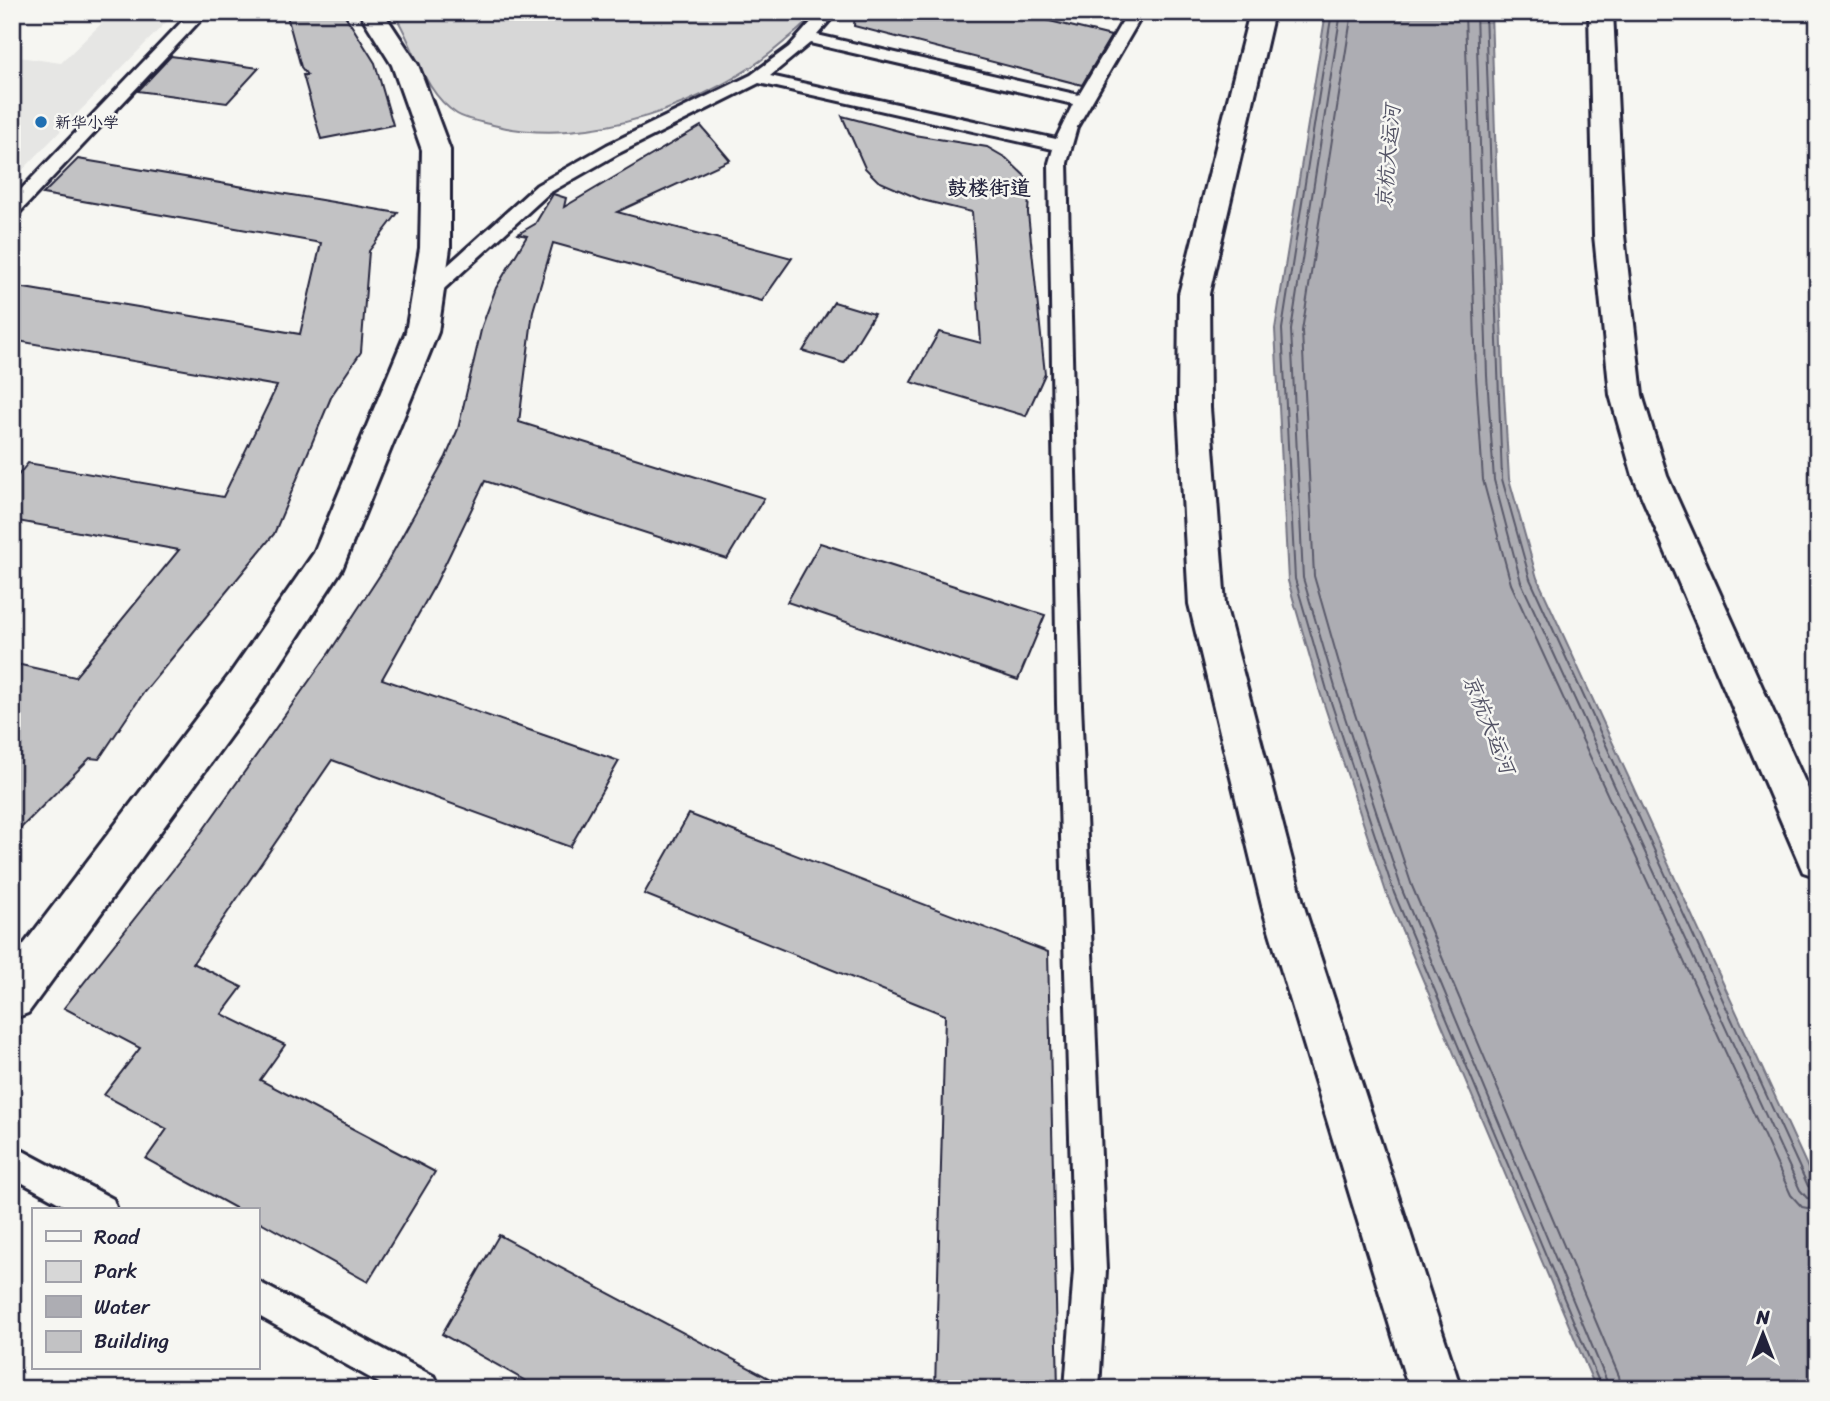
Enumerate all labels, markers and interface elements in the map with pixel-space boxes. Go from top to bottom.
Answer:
water label: 京杭大运河 [1364,100,1412,211]
place label: 新华小学 [55,108,119,137]
marker: 新华小学 [33,114,49,130]
district label: 鼓楼街道 [947,169,1031,207]
water label: 京杭大运河 [1452,668,1527,783]
legend [32,1208,259,1370]
text: Road [94,1218,141,1256]
text: Park [94,1252,137,1290]
text: Water [94,1288,151,1326]
north arrow [1728,1300,1798,1370]
text: N [1755,1301,1770,1334]
text: Building [94,1322,170,1360]

